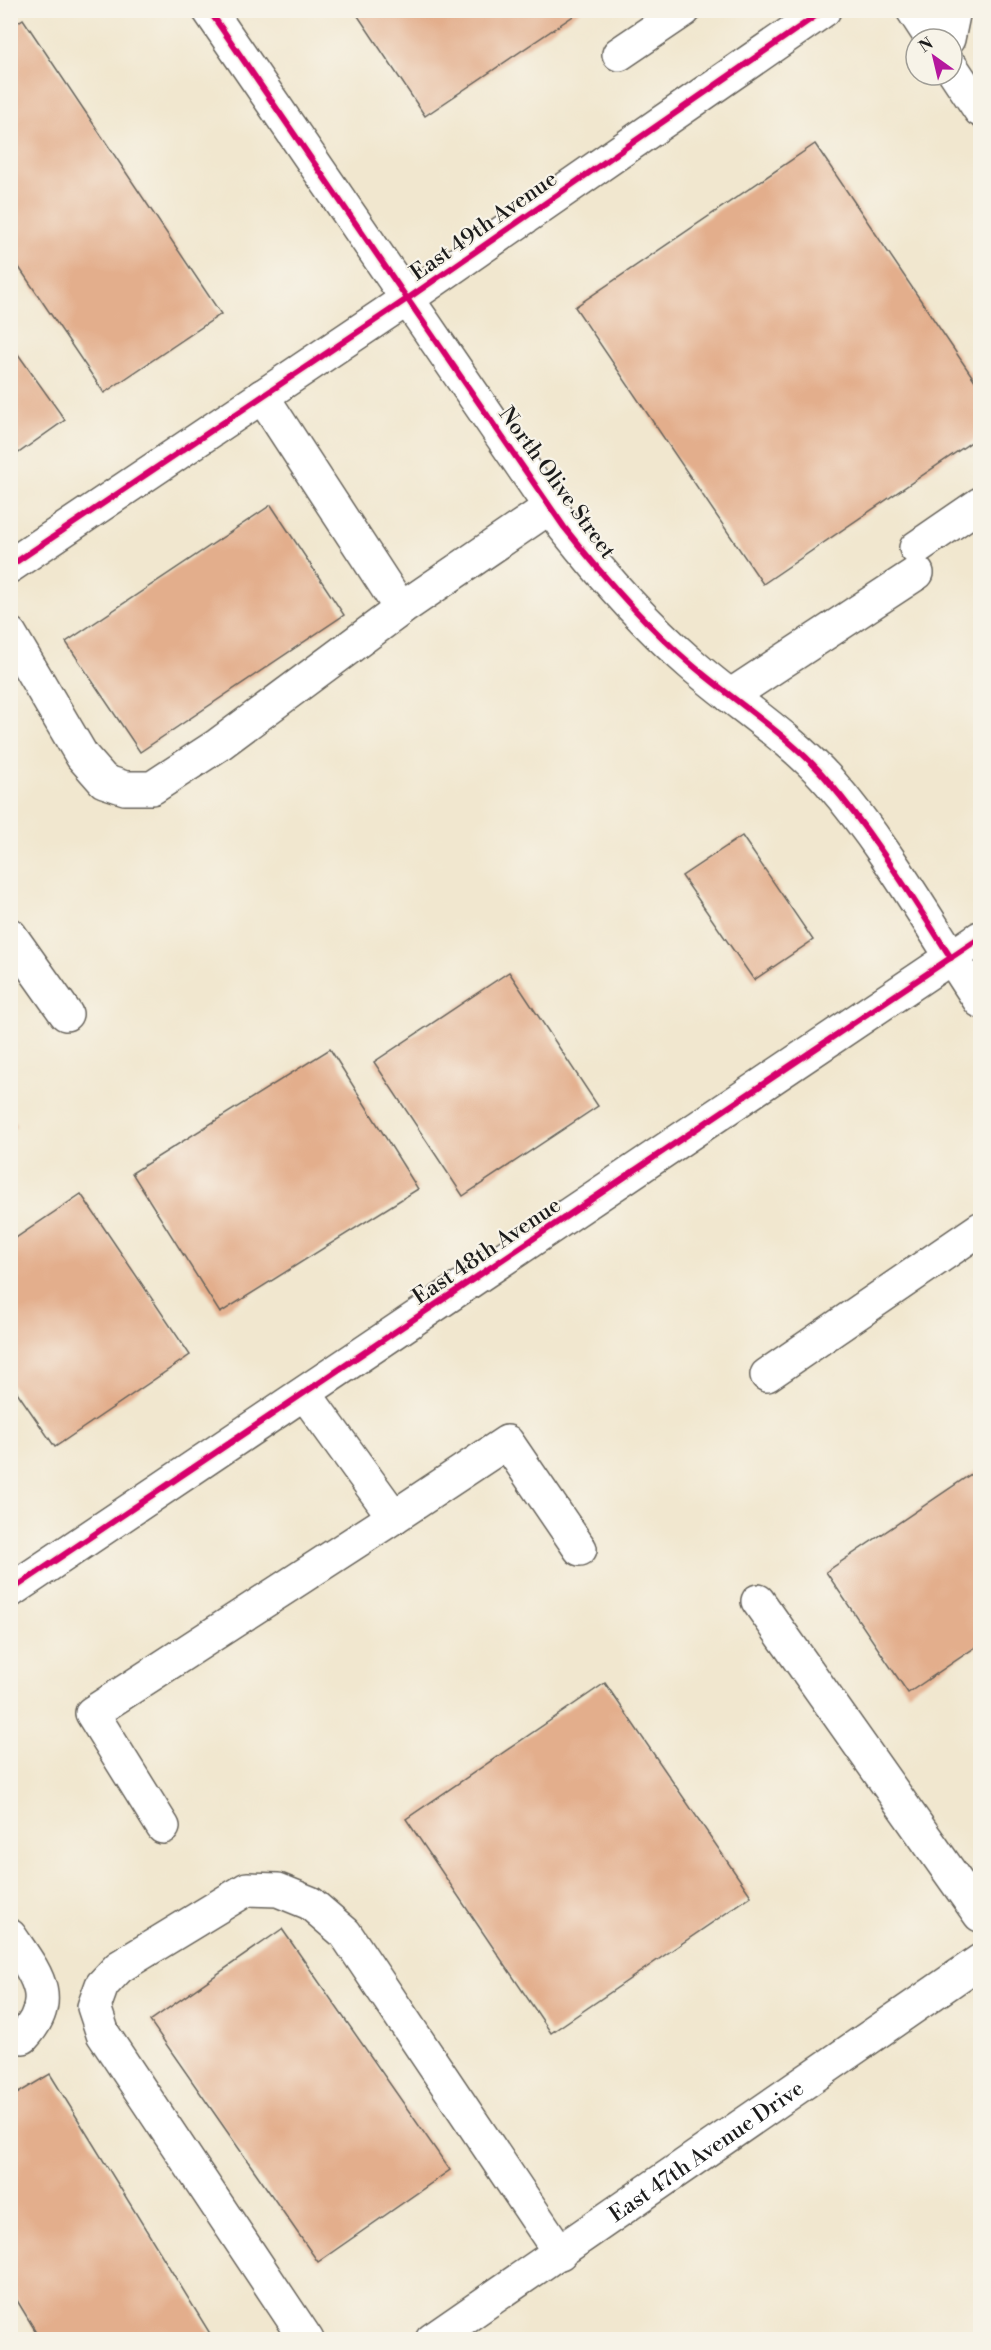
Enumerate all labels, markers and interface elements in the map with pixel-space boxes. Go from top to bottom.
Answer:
north arrow [904,27,964,87]
text: N [915,33,937,57]
street label: East 49th Avenue [405,166,563,287]
street label: North Olive Street [493,402,621,564]
street label: East 48th Avenue [407,1192,566,1311]
street label: East 47th Avenue Drive [604,2075,809,2229]

